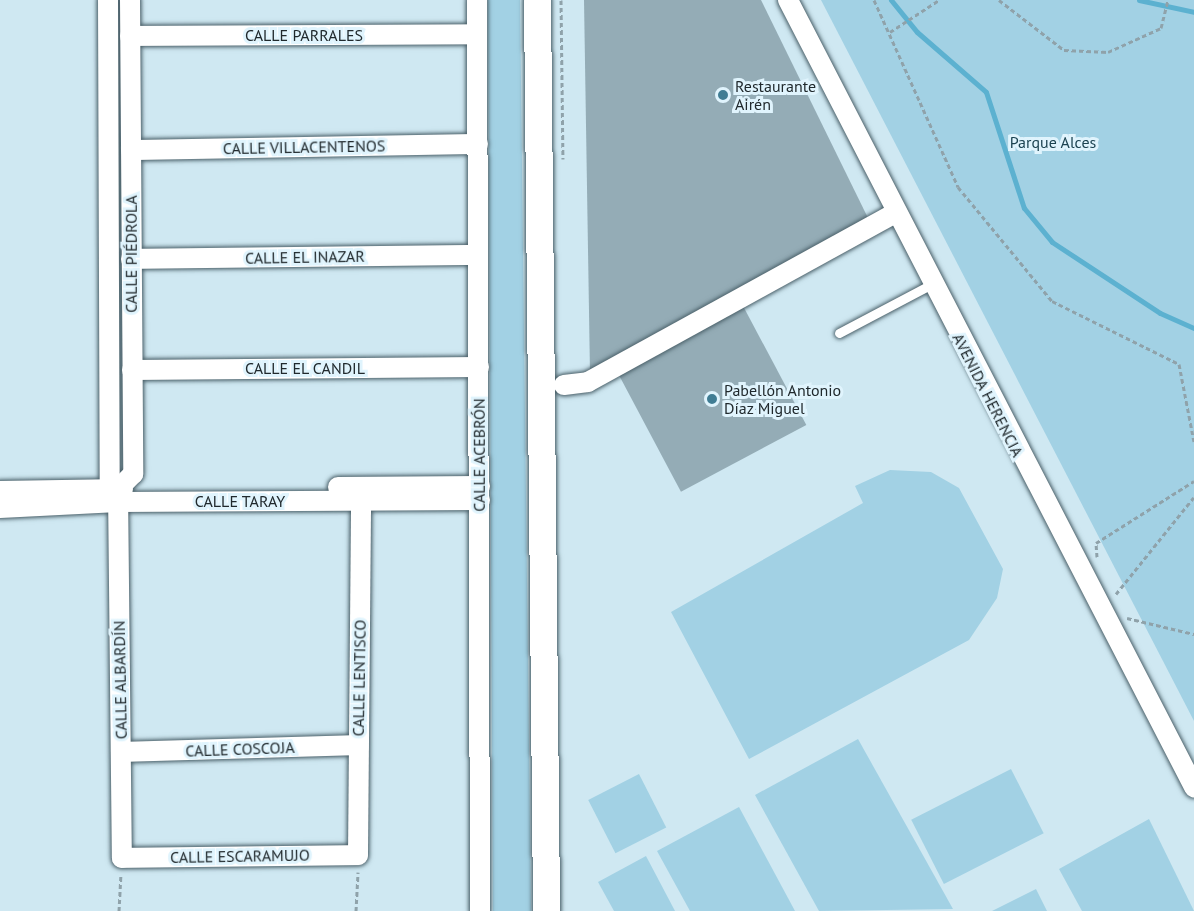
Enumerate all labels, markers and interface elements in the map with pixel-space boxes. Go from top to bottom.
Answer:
street label: CALLE PARRALES [245,25,363,45]
place label: Restaurante Airén [735,76,816,114]
marker: Restaurante Airén [716,88,730,102]
park label: Parque Alces [1009,132,1097,152]
street label: CALLE VILLACENTENOS [222,136,386,158]
street label: CALLE PIÉDROLA [121,195,141,313]
street label: CALLE EL INAZAR [245,246,365,268]
street label: AVENIDA HERENCIA [948,330,1028,460]
street label: CALLE EL CANDIL [245,358,365,378]
place label: Pabellón Antonio Díaz Miguel [724,380,842,418]
marker: Pabellón Antonio Díaz Miguel [705,392,719,406]
street label: CALLE ACEBRÓN [469,398,489,512]
street label: CALLE TARAY [195,491,285,511]
street label: CALLE LENTISCO [348,619,370,737]
street label: CALLE ALBARDÍN [109,620,131,740]
street label: CALLE COSCOJA [185,737,295,761]
street label: CALLE ESCARAMUJO [170,845,310,867]

